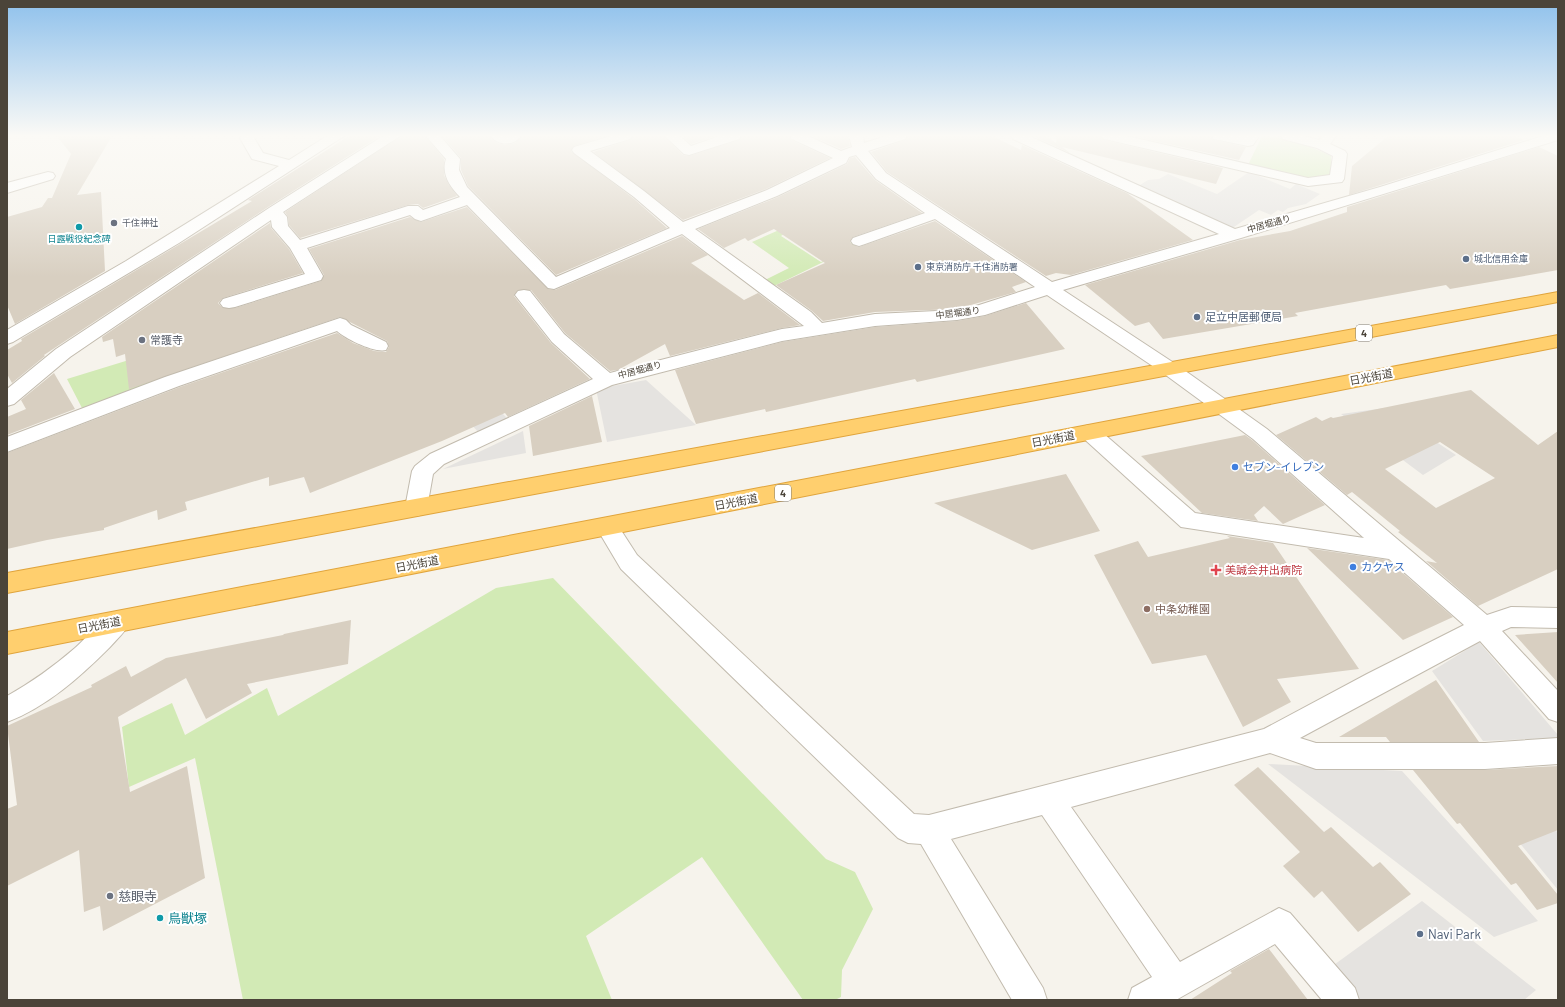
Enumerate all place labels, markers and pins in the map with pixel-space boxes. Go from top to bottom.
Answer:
place label: 千住神社 [122,217,158,228]
marker: 千住神社 [109,218,119,228]
marker: 日露戦役紀念碑 [74,222,84,232]
place label: 日露戦役紀念碑 [47,233,111,244]
place label: 城北信用金庫 [1474,253,1528,264]
marker: 城北信用金庫 [1461,254,1471,264]
place label: 東京消防庁 千住消防署 [926,261,1018,272]
marker: 東京消防庁 千住消防署 [913,262,923,272]
place label: 足立中居郵便局 [1205,310,1282,323]
marker: 足立中居郵便局 [1192,312,1202,322]
place label: 常護寺 [150,333,183,346]
marker: 常護寺 [137,335,147,345]
place label: セブン-イレブン [1243,460,1324,473]
marker: セブン-イレブン [1230,462,1240,472]
place label: カクヤス [1361,560,1405,573]
marker: カクヤス [1348,562,1358,572]
place label: 美誠会井出病院 [1225,563,1302,576]
marker: 美誠会井出病院 [1210,564,1222,576]
place label: 中条幼稚園 [1155,602,1210,615]
marker: 中条幼稚園 [1142,604,1152,614]
place label: 慈眼寺 [118,888,157,904]
marker: 慈眼寺 [105,891,115,901]
place label: 鳥獣塚 [168,910,207,926]
marker: 鳥獣塚 [155,913,165,923]
place label: Navi Park [1428,926,1481,942]
marker: Navi Park [1415,929,1425,939]

